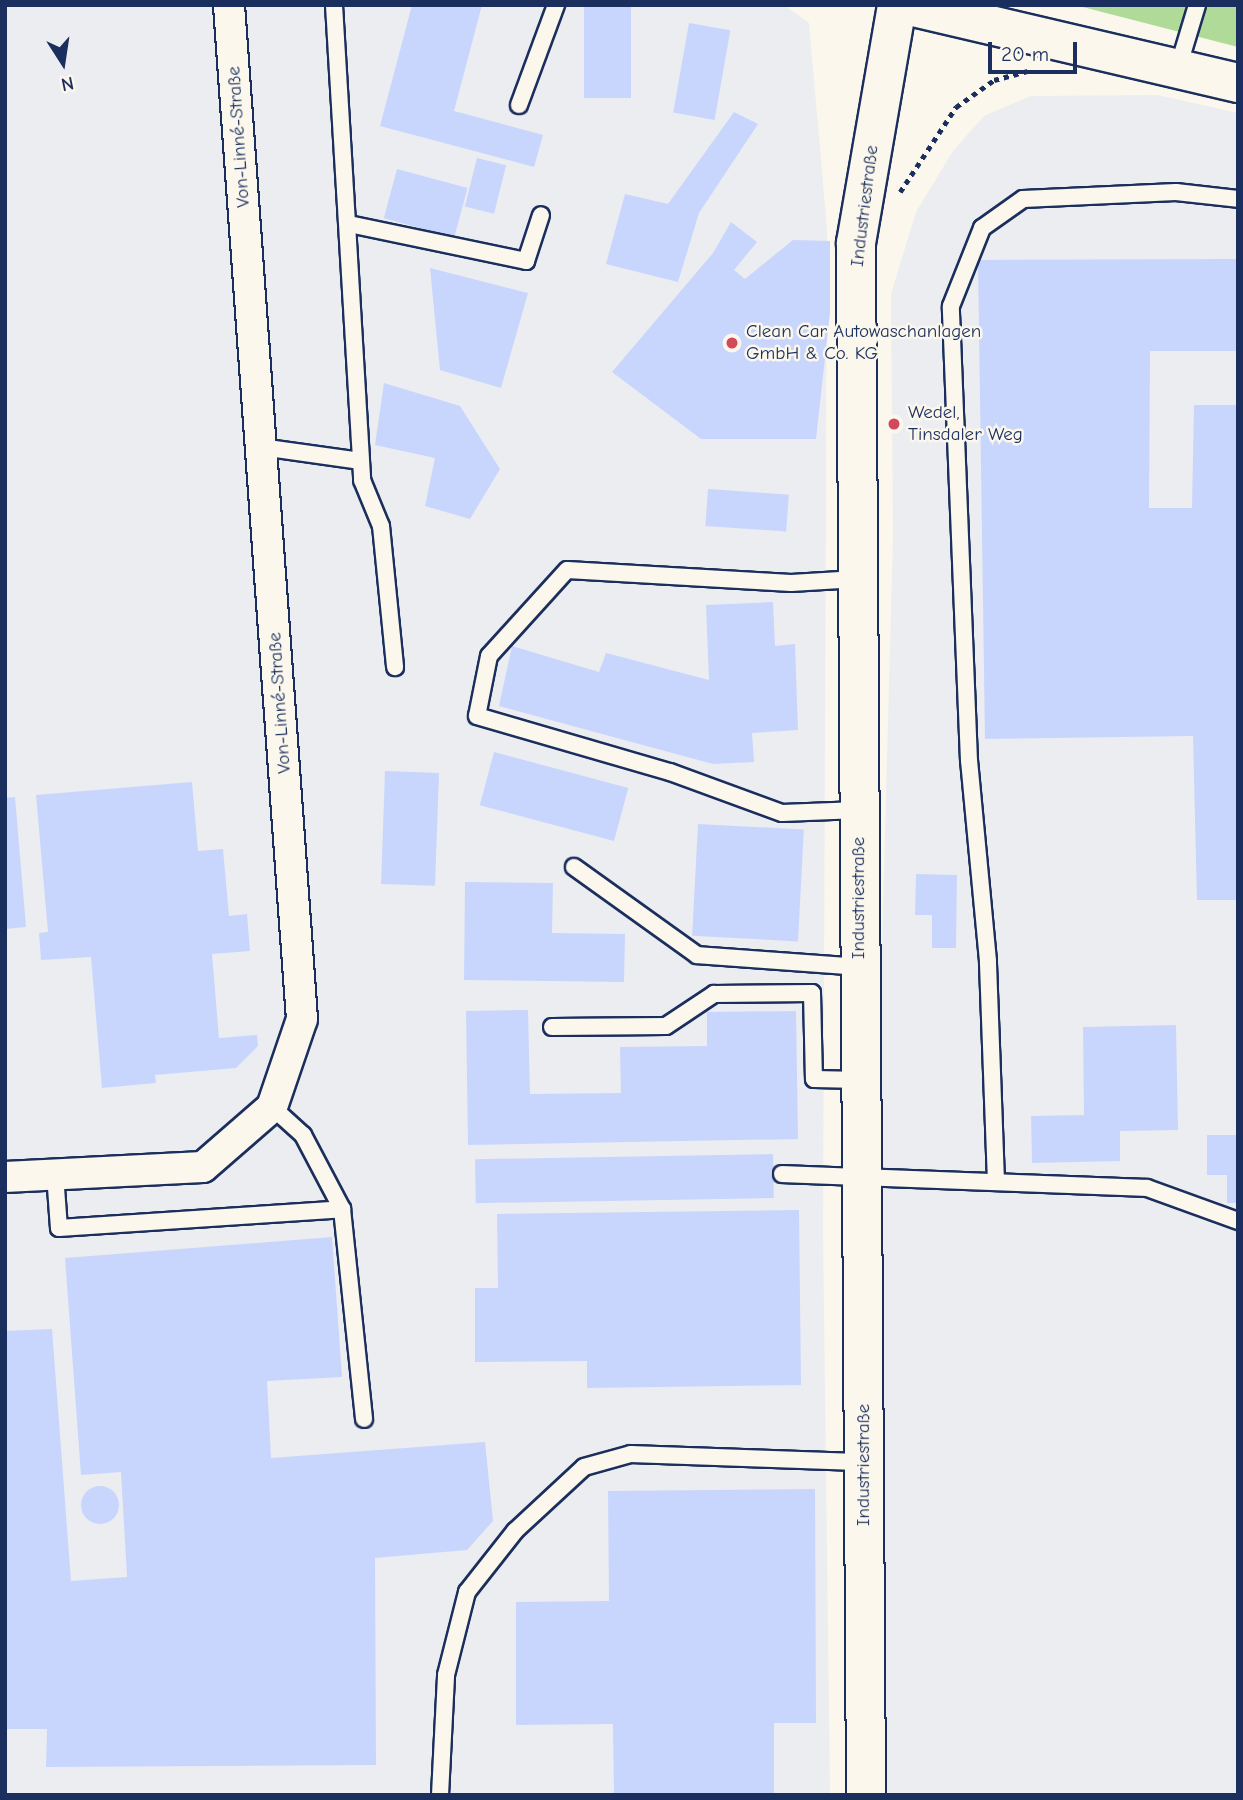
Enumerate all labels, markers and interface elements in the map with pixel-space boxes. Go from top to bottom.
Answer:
north arrow [28,28,98,98]
scale bar [991,28,1080,72]
text: 20 m [1001,42,1049,66]
street label: Von-Linné-Straße [223,66,255,208]
text: N [59,71,76,96]
street label: Industriestraße [846,144,884,268]
place label: Clean Car Autowaschanlagen GmbH & Co. KG [746,321,981,365]
marker: Clean Car Autowaschanlagen GmbH & Co. KG [724,335,740,351]
place label: Wedel, Tinsdaler Weg [908,402,1023,446]
marker: Wedel, Tinsdaler Weg [886,416,902,432]
street label: Von-Linné-Straße [264,632,296,774]
street label: Industriestraße [848,837,870,959]
street label: Industriestraße [853,1404,875,1526]

